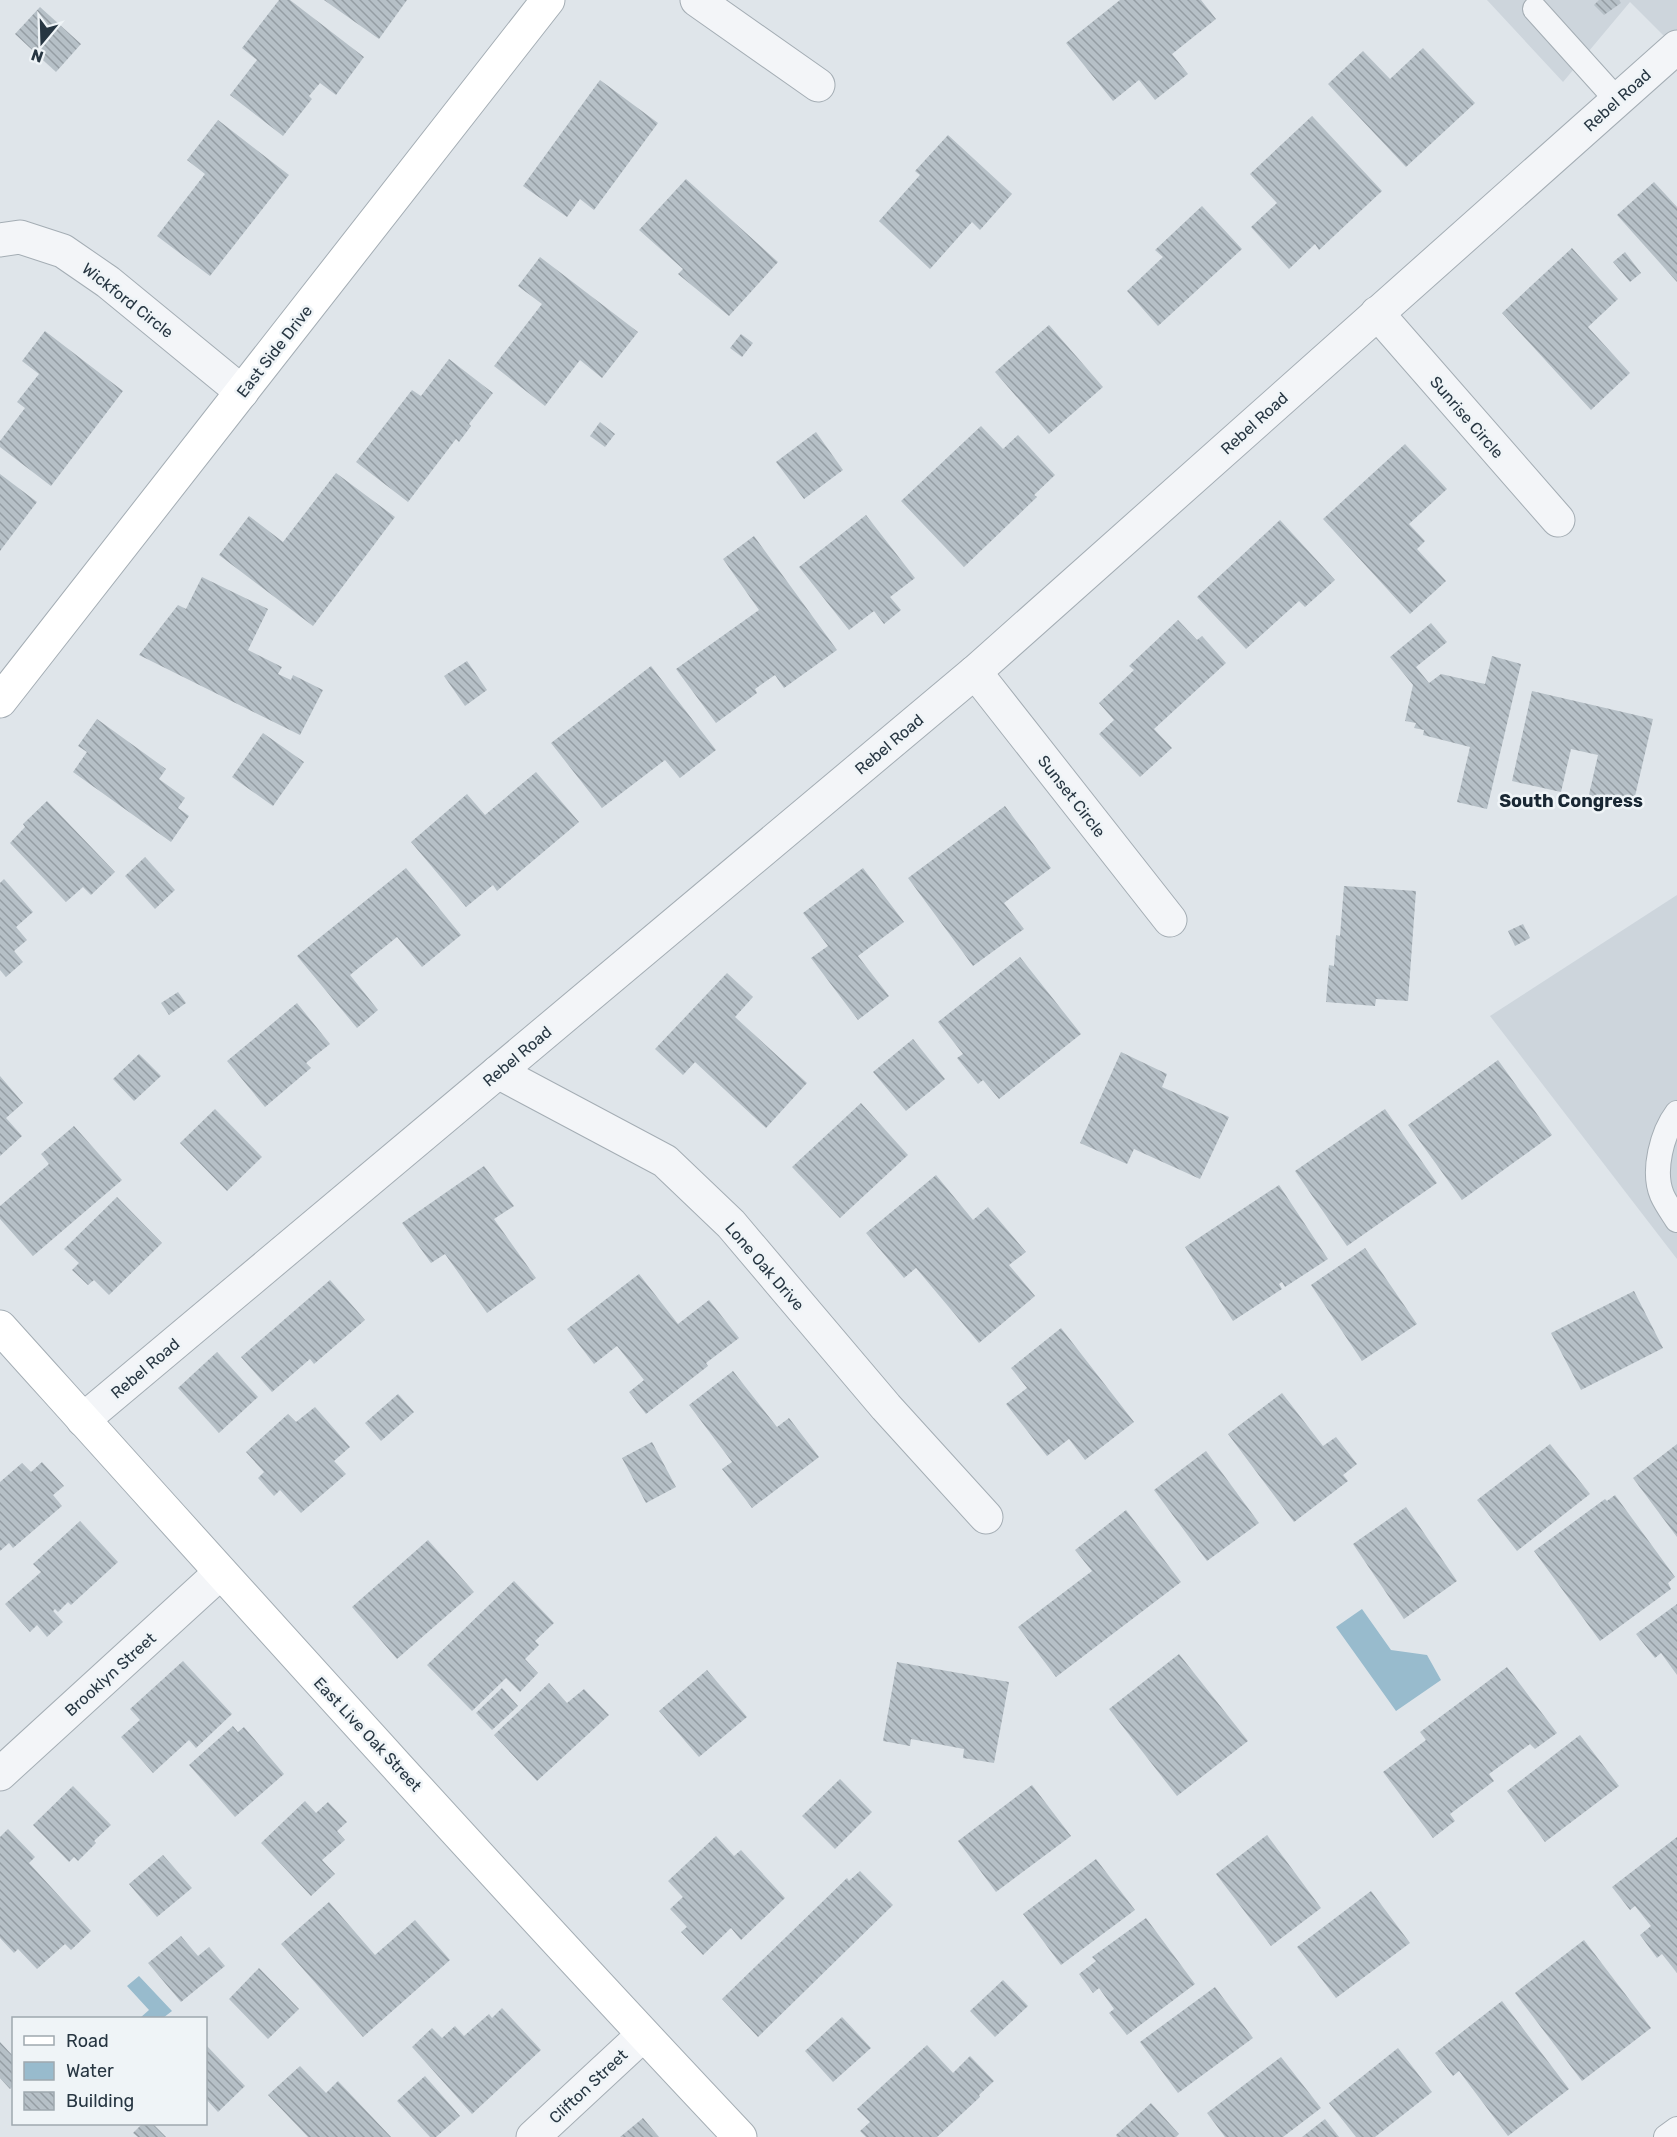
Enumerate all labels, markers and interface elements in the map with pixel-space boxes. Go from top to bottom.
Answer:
north arrow [12,12,72,72]
text: N [29,45,46,67]
street label: Rebel Road [1580,65,1655,135]
street label: Wickford Circle [78,259,177,342]
street label: East Side Drive [233,301,316,401]
street label: Sunrise Circle [1426,372,1507,462]
street label: Rebel Road [1217,388,1292,458]
street label: Rebel Road [851,710,927,779]
street label: Sunset Circle [1034,752,1109,841]
district label: South Congress [1499,790,1643,812]
street label: Rebel Road [479,1022,555,1091]
street label: Lone Oak Drive [721,1218,808,1314]
street label: Rebel Road [107,1334,183,1403]
street label: Brooklyn Street [61,1629,160,1720]
street label: East Live Oak Street [310,1673,425,1795]
legend [12,2017,207,2125]
text: Road [66,2030,109,2052]
street label: Clifton Street [545,2045,631,2127]
text: Water [66,2060,114,2082]
text: Building [66,2090,134,2112]

